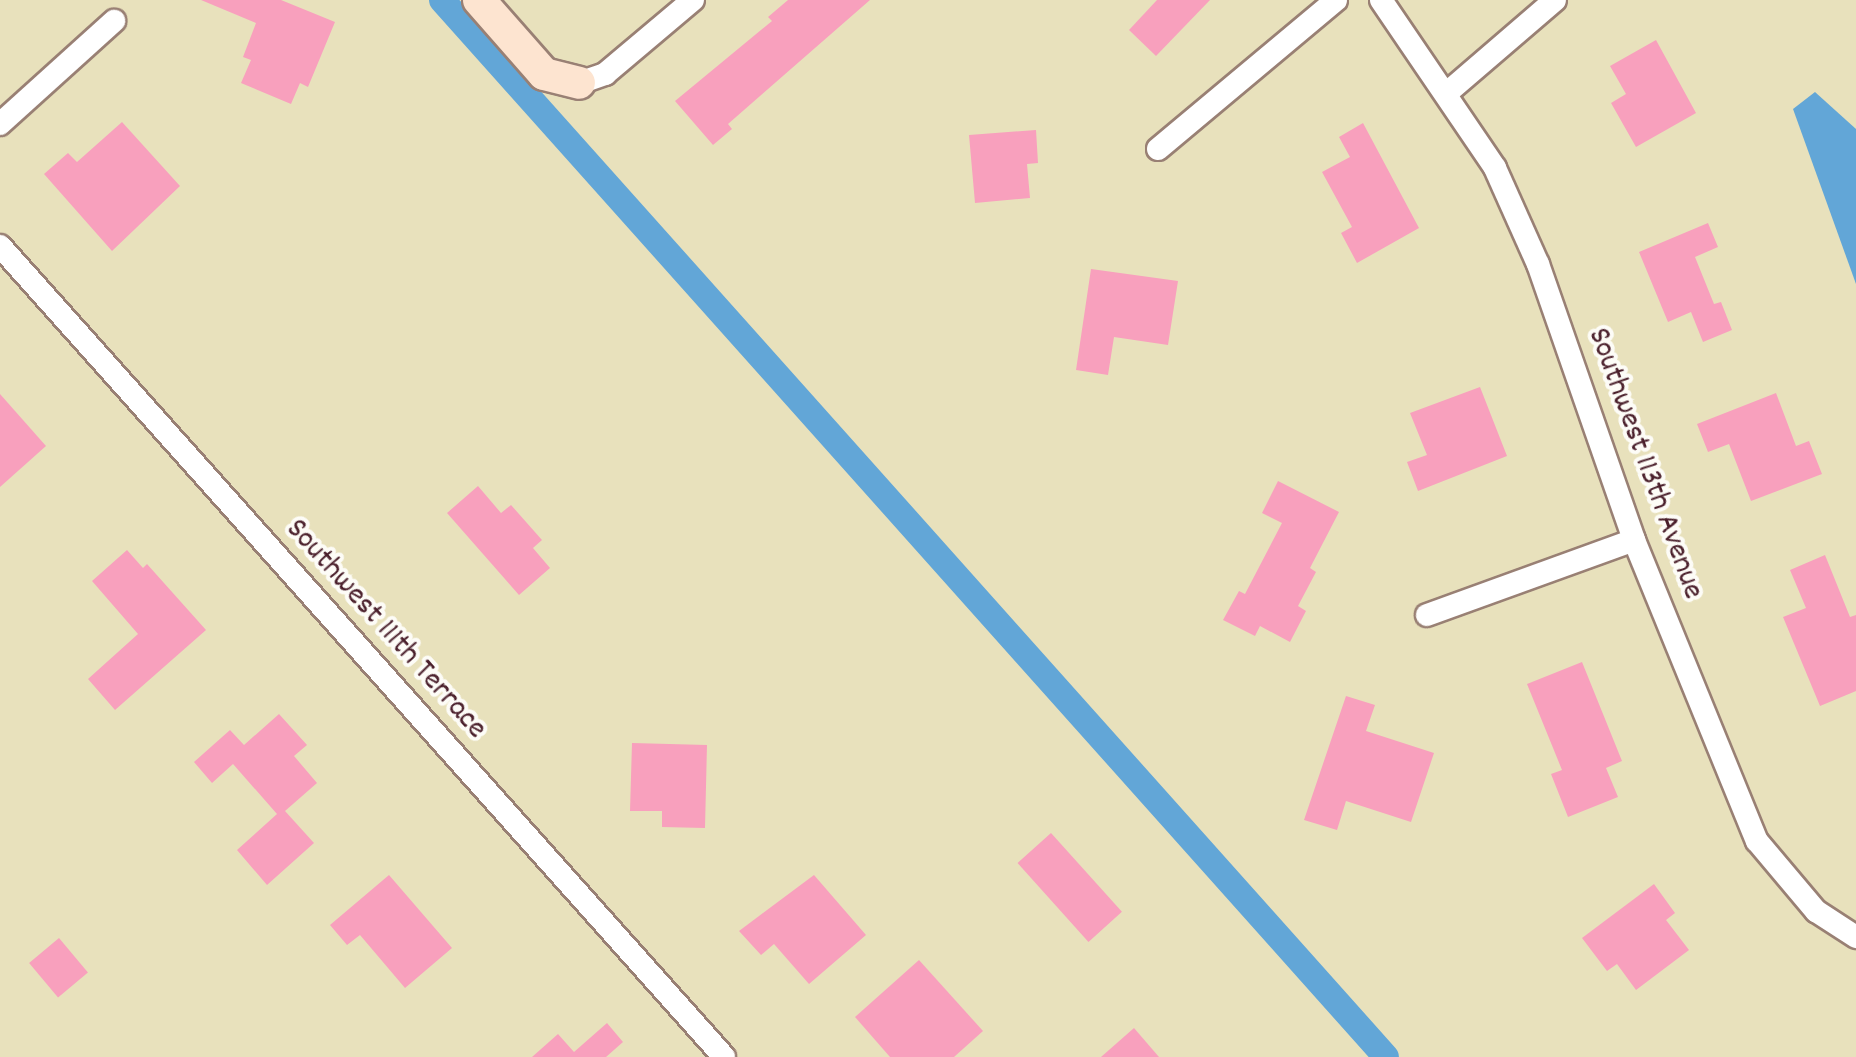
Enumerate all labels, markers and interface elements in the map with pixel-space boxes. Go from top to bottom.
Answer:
street label: Southwest 113th Avenue [1577,323,1711,605]
street label: Southwest 111th Terrace [276,512,494,748]

